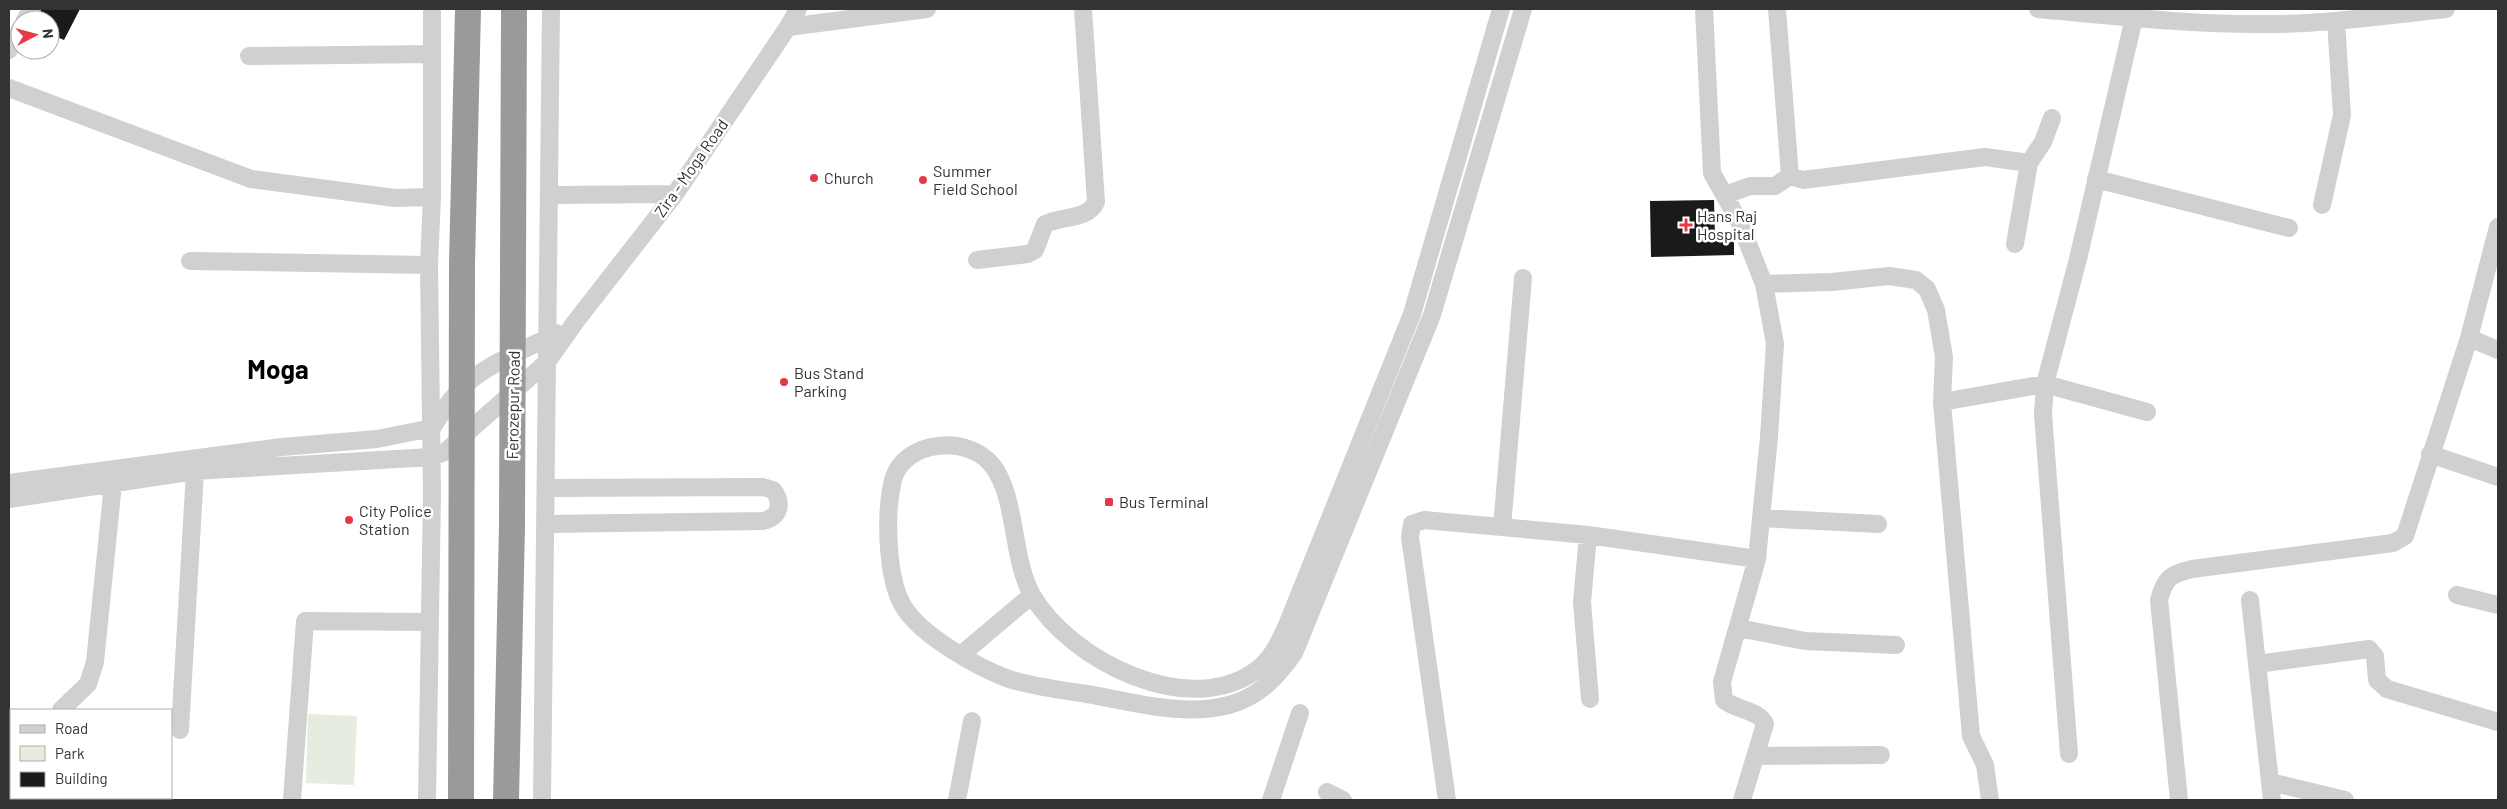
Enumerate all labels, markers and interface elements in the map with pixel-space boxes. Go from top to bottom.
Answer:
north arrow [10,10,60,60]
text: N [39,28,57,39]
street label: Zira - Moga Road [650,115,731,220]
place label: Summer Field School [933,161,1018,198]
place label: Church [824,168,874,187]
marker: Church [808,172,820,184]
marker: Summer Field School [917,174,929,186]
place label: Hans Raj Hospital [1697,206,1757,243]
marker: Hans Raj Hospital [1679,218,1693,232]
street label: Ferozepur Road [502,350,523,460]
district label: Moga [247,353,309,384]
place label: Bus Stand Parking [794,363,864,400]
marker: Bus Stand Parking [778,376,790,388]
place label: Bus Terminal [1119,492,1208,511]
marker: Bus Terminal [1103,496,1115,508]
place label: City Police Station [359,501,432,538]
marker: City Police Station [343,514,355,526]
legend [10,709,172,799]
text: Road [55,719,88,737]
text: Park [55,744,85,762]
text: Building [55,769,108,787]

